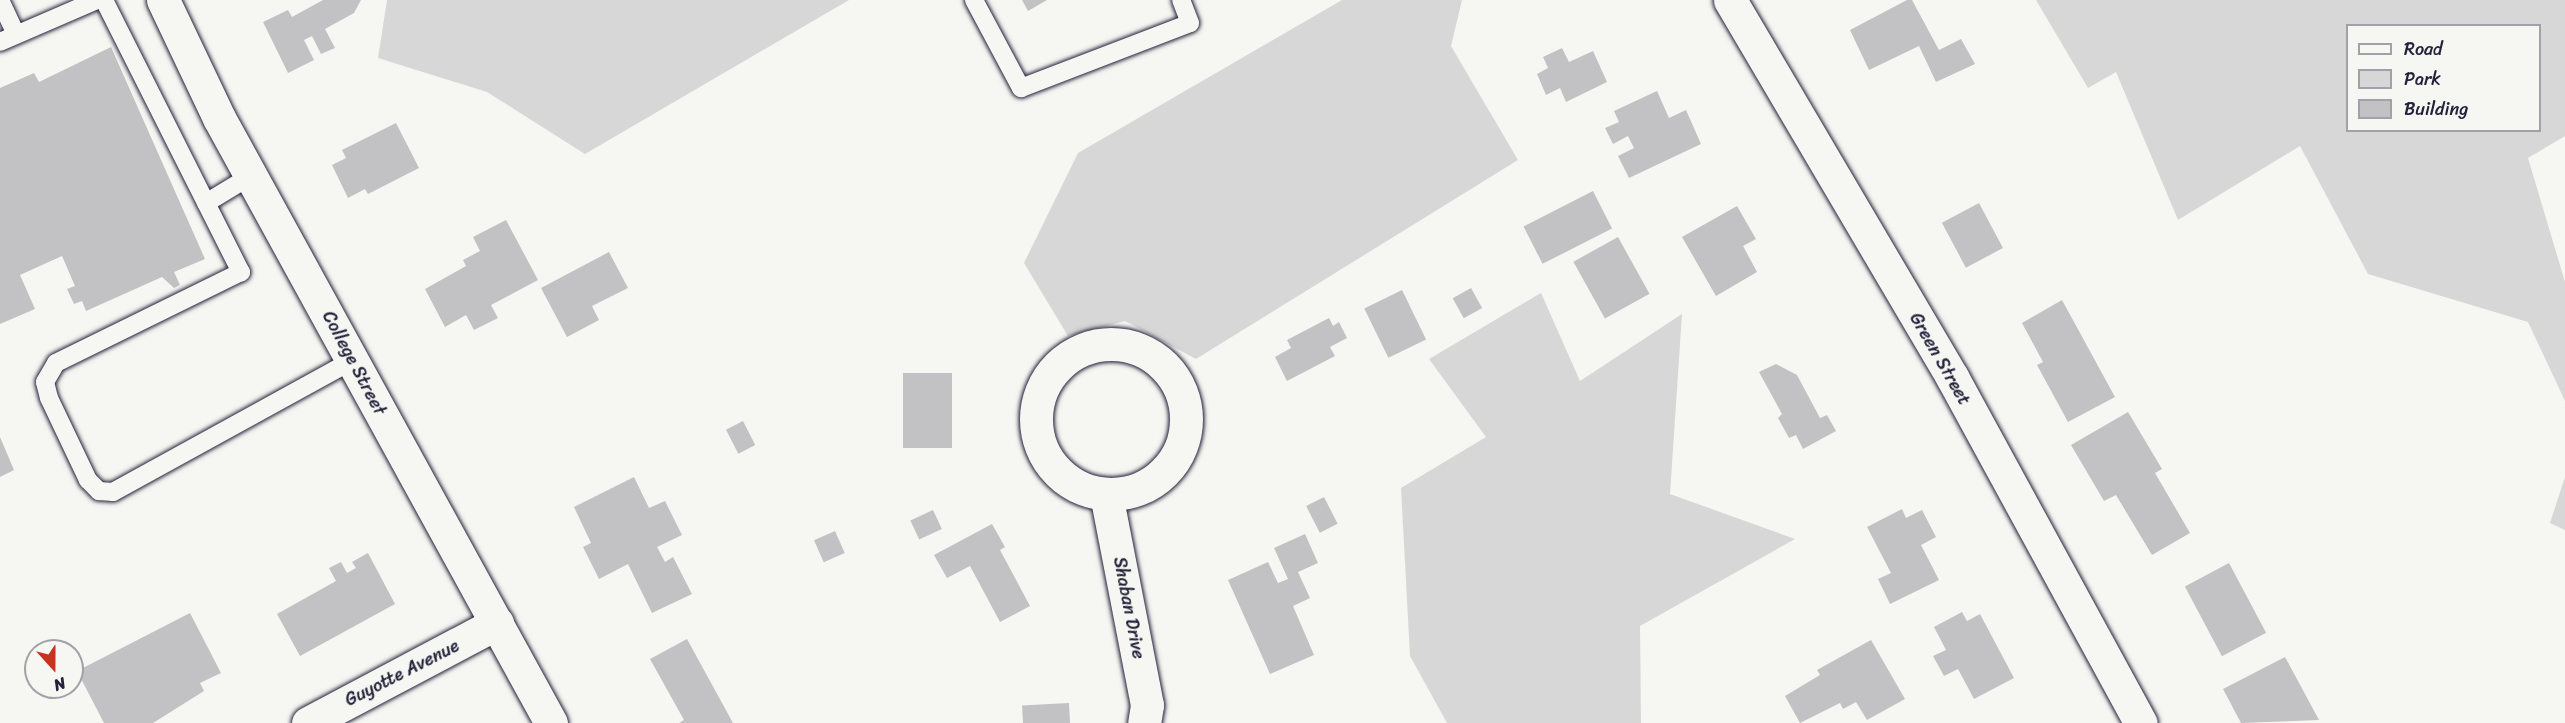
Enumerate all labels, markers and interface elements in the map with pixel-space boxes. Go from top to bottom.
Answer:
legend [2346,24,2541,132]
text: Road [2404,33,2443,65]
text: Park [2404,63,2441,95]
text: Building [2404,93,2468,125]
street label: College Street [318,307,390,419]
street label: Green Street [1905,309,1975,409]
street label: Shaban Drive [1109,555,1149,661]
street label: Guyotte Avenue [341,635,463,711]
north arrow [24,639,84,699]
text: N [50,669,70,700]

